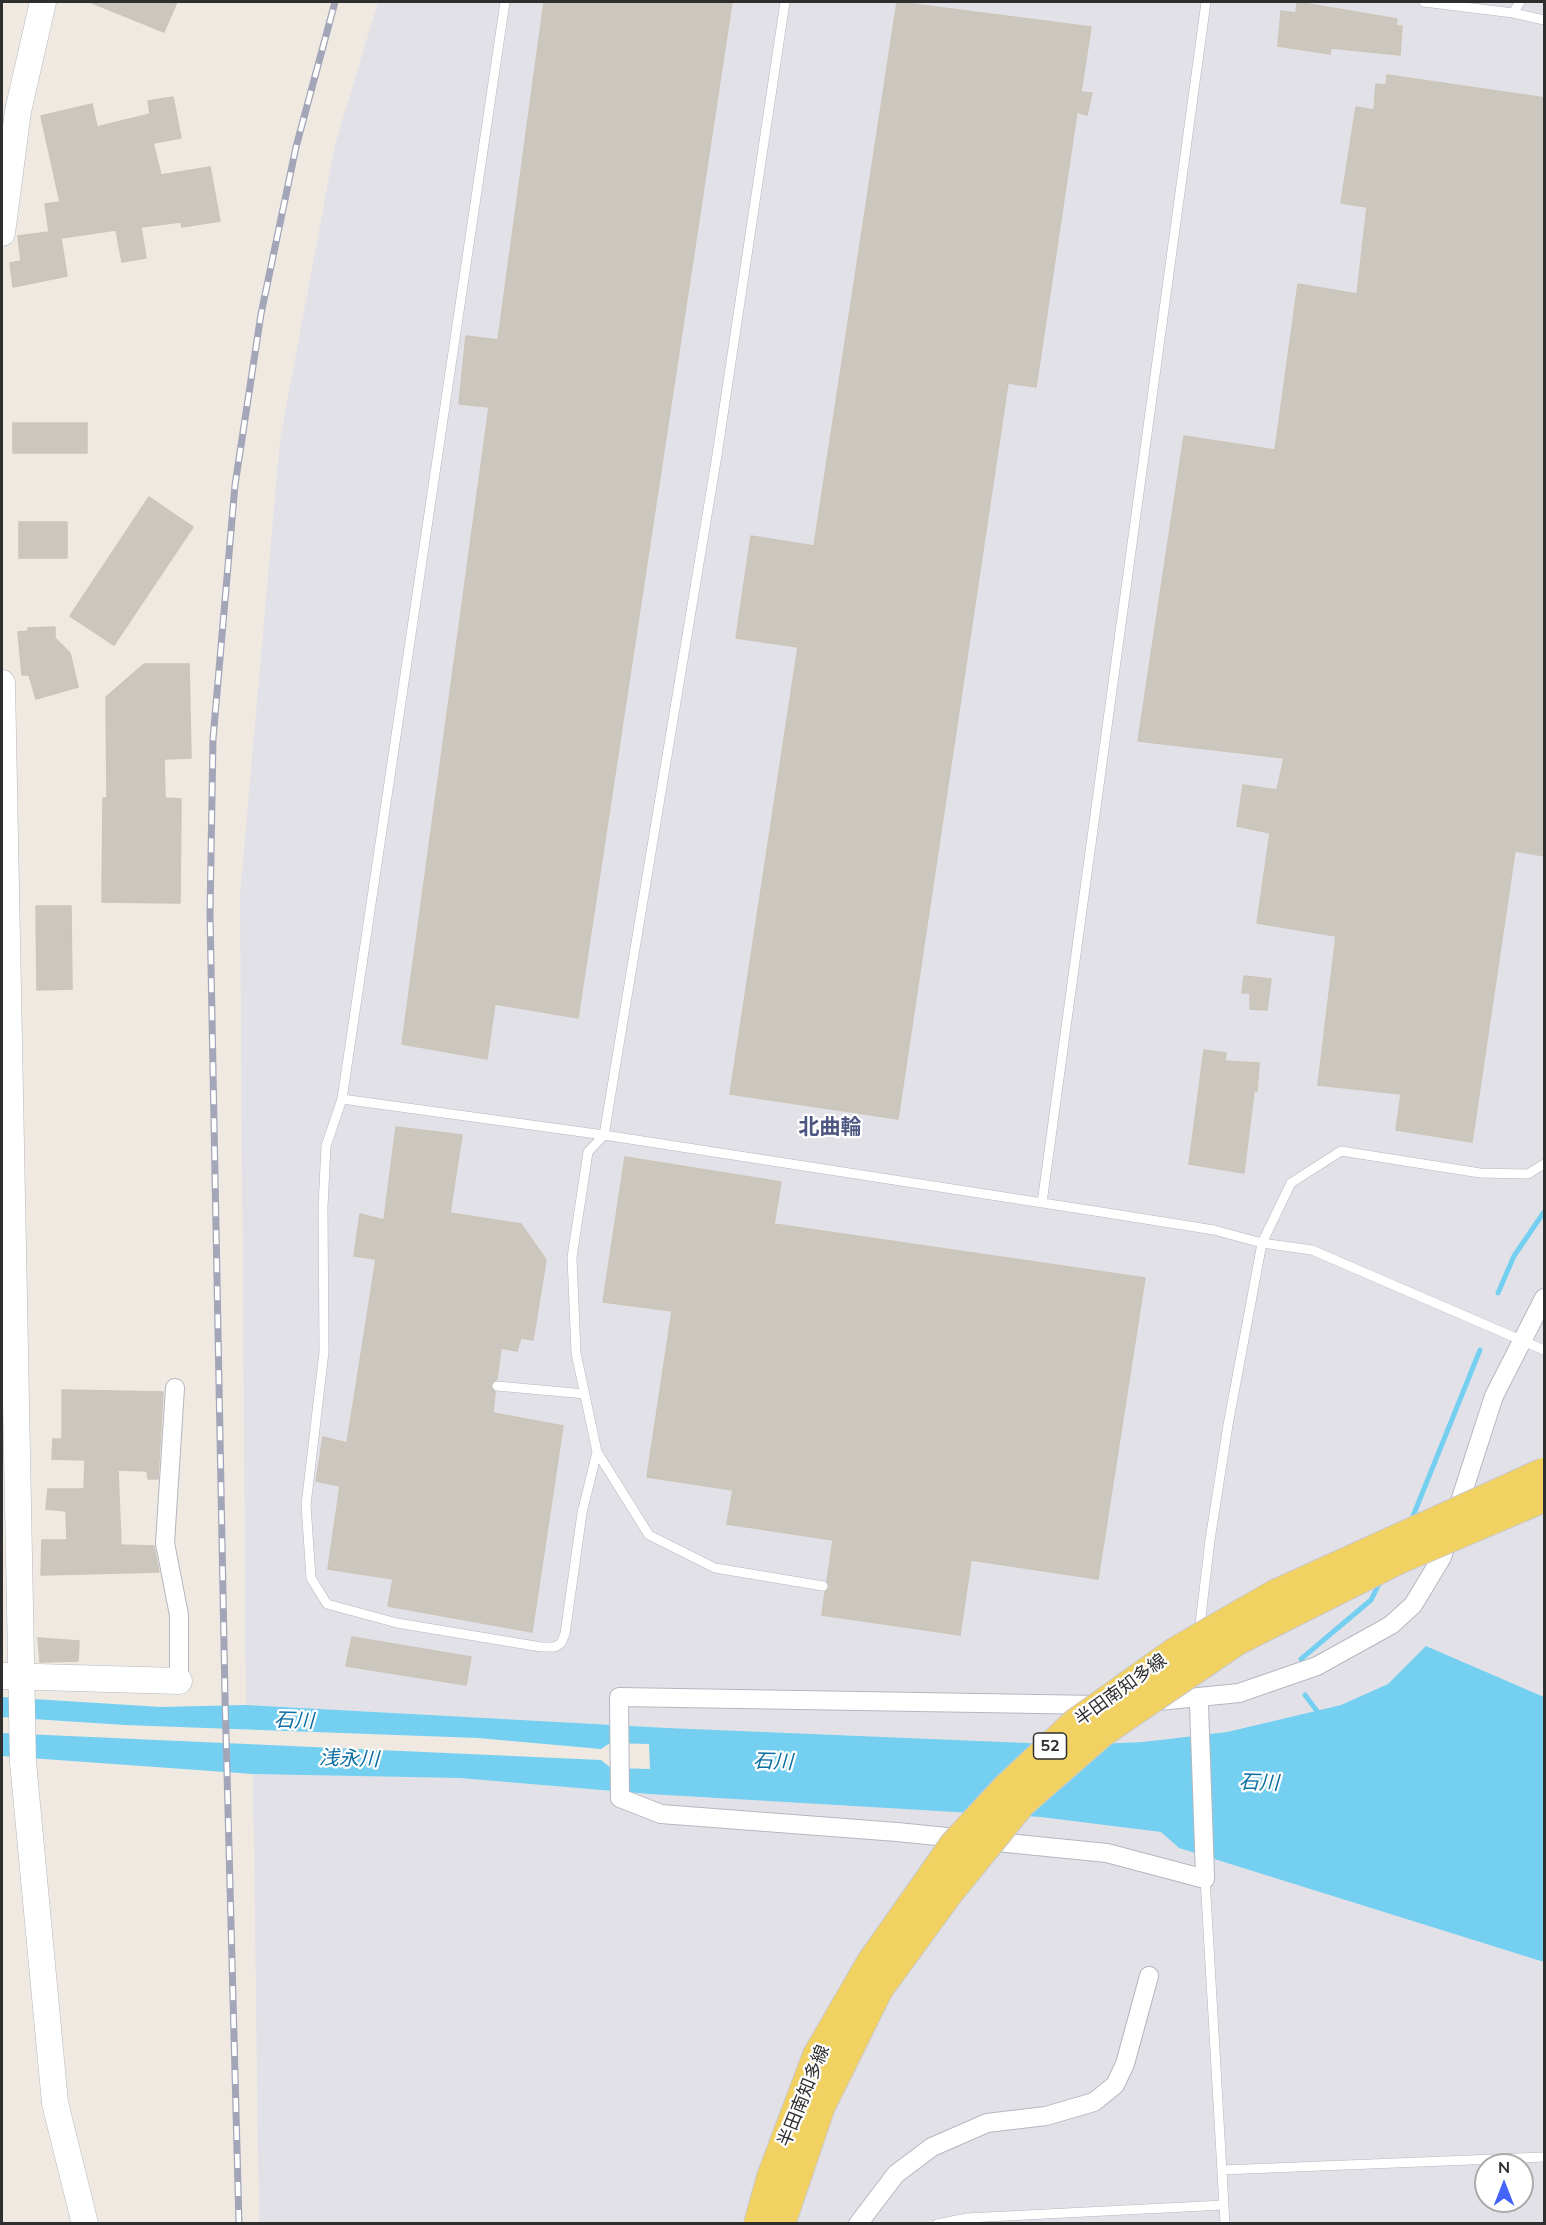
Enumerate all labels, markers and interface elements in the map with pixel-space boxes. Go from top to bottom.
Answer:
district label: 北曲輪 [799,1115,861,1141]
street label: 半田南知多線 [1071,1650,1171,1730]
water label: 石川 [274,1708,314,1734]
road number: 52 [1034,1733,1066,1759]
water label: 浅永川 [319,1746,379,1772]
water label: 石川 [753,1749,793,1775]
water label: 石川 [1239,1770,1279,1796]
street label: 半田南知多線 [774,2042,834,2150]
north arrow [1474,2153,1534,2213]
text: N [1498,2157,1510,2177]

